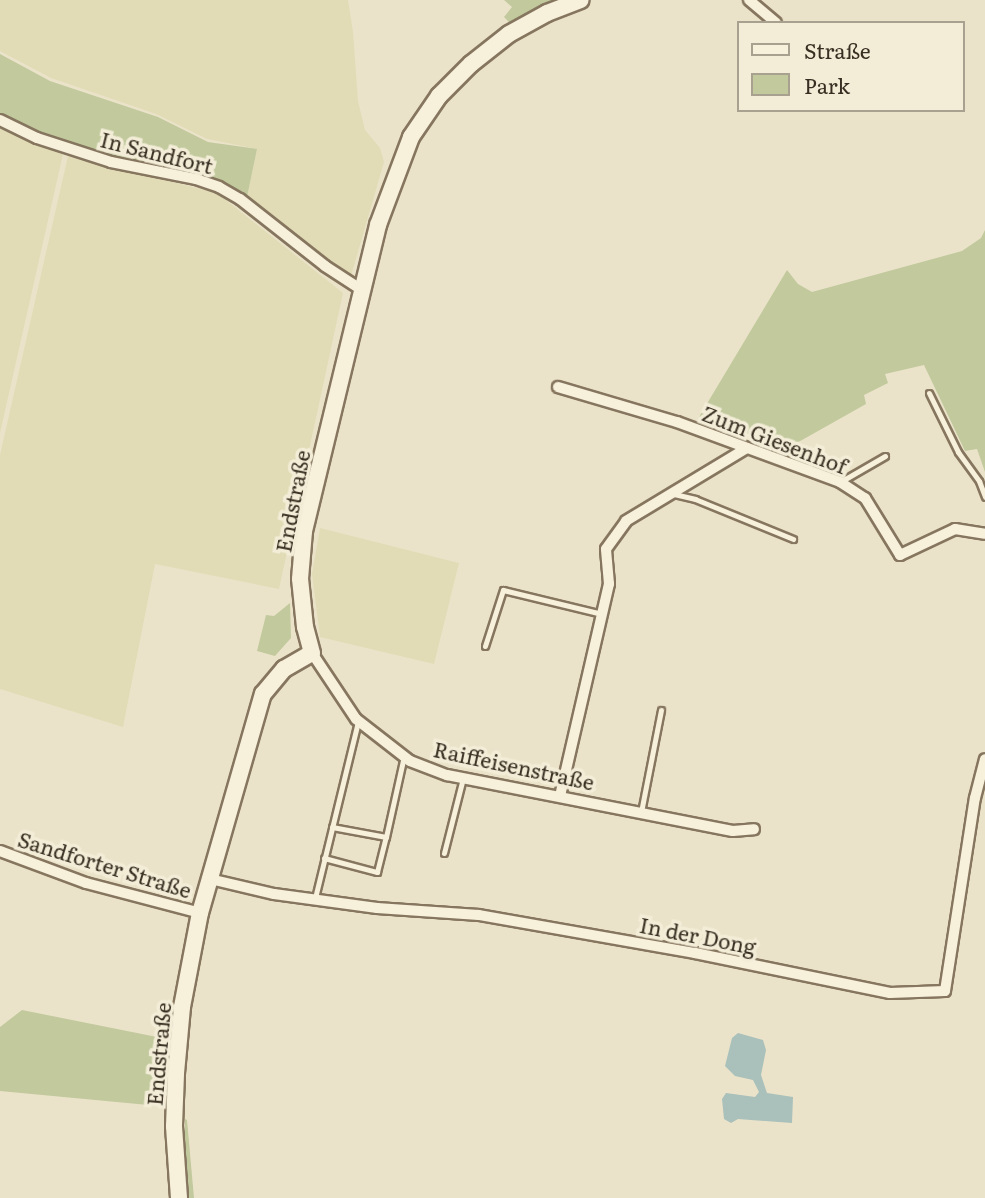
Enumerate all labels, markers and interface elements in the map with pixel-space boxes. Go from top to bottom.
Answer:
legend [736,21,964,112]
text: Straße [804,34,871,65]
text: Park [804,69,850,100]
street label: In Sandfort [98,126,216,178]
street label: Zum Giesenhof [699,400,851,478]
street label: Endstraße [270,448,314,554]
street label: Raiffeisenstraße [431,736,597,794]
street label: Sandforter Straße [15,826,195,902]
street label: In der Dong [638,911,758,959]
street label: Endstraße [141,1001,175,1107]

